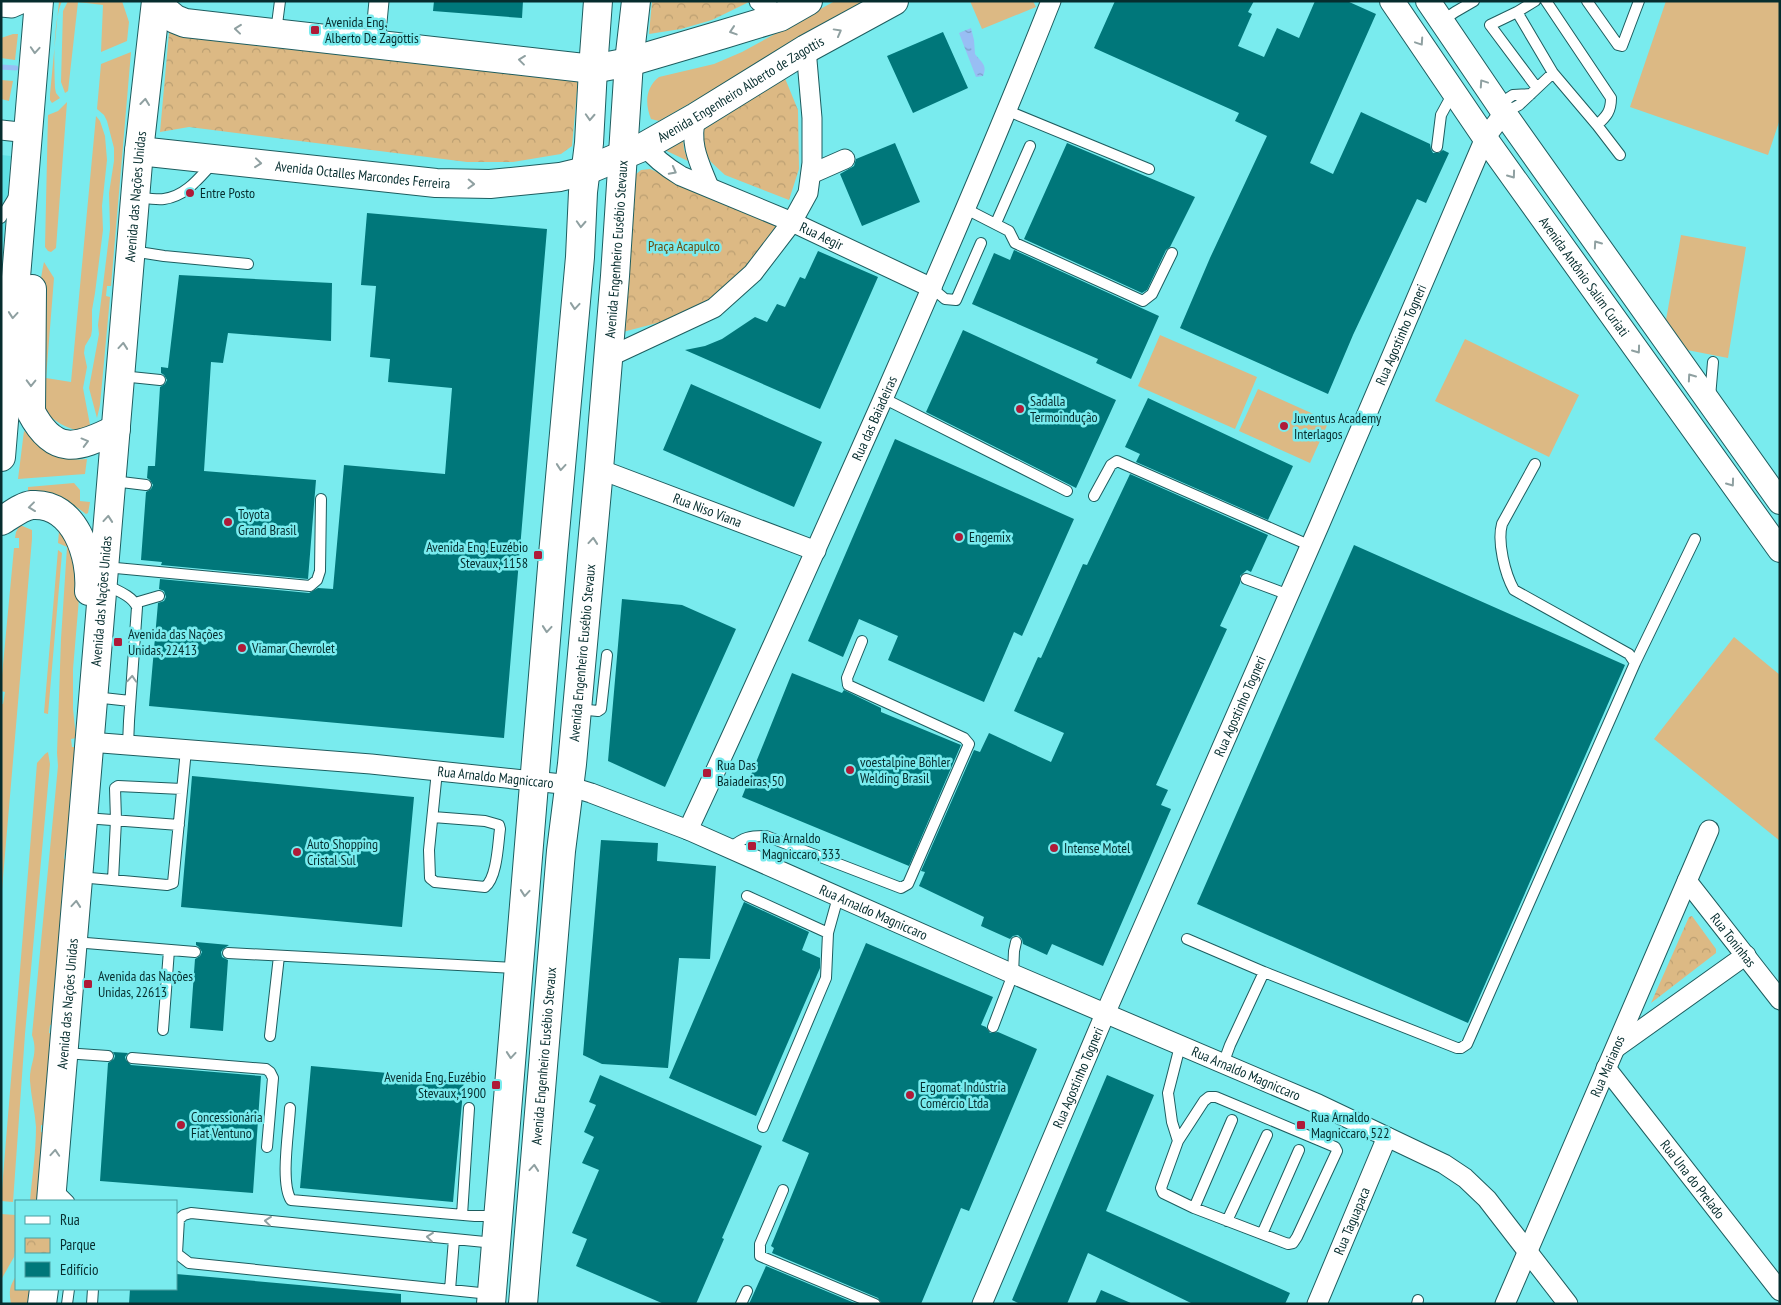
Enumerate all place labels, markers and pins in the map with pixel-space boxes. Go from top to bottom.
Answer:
place label: Avenida Eng. Alberto De Zagottis [325,13,419,47]
marker: Avenida Eng. Alberto De Zagottis [309,24,321,36]
place label: Entre Posto [200,184,255,202]
marker: Entre Posto [184,187,196,199]
place label: Sadalla Termoindução [1030,392,1098,426]
marker: Sadalla Termoindução [1014,403,1026,415]
place label: Juventus Academy Interlagos [1293,409,1382,443]
marker: Juventus Academy Interlagos [1278,420,1290,432]
place label: Toyota Grand Brasil [238,505,297,539]
marker: Toyota Grand Brasil [222,516,234,528]
place label: Engemix [969,528,1011,546]
marker: Engemix [953,531,965,543]
place label: Avenida Eng. Euzébio Stevaux, 1158 [426,538,528,572]
marker: Avenida Eng. Euzébio Stevaux, 1158 [532,549,544,561]
place label: Avenida das Nações Unidas, 22413 [128,625,223,659]
marker: Avenida das Nações Unidas, 22413 [112,636,124,648]
place label: Viamar Chevrolet [251,639,335,657]
marker: Viamar Chevrolet [236,642,248,654]
place label: voestalpine Böhler Welding Brasil [860,753,951,787]
place label: Rua Das Baiadeiras, 50 [717,756,784,790]
marker: voestalpine Böhler Welding Brasil [844,764,856,776]
marker: Rua Das Baiadeiras, 50 [701,767,713,779]
place label: Rua Arnaldo Magniccaro, 333 [762,829,840,863]
place label: Auto Shopping Cristal Sul [307,835,378,869]
place label: Intense Motel [1064,839,1131,857]
marker: Rua Arnaldo Magniccaro, 333 [746,840,758,852]
marker: Intense Motel [1048,842,1060,854]
marker: Auto Shopping Cristal Sul [291,846,303,858]
place label: Avenida das Nações Unidas, 22613 [98,967,193,1001]
marker: Avenida das Nações Unidas, 22613 [82,978,94,990]
place label: Avenida Eng. Euzébio Stevaux, 1900 [384,1068,486,1102]
place label: Ergomat Indústria Comércio Ltda [920,1078,1006,1112]
marker: Avenida Eng. Euzébio Stevaux, 1900 [490,1079,502,1091]
marker: Ergomat Indústria Comércio Ltda [904,1089,916,1101]
place label: Concessionária Fiat Ventuno [191,1108,263,1142]
place label: Rua Arnaldo Magniccaro, 522 [1311,1108,1389,1142]
marker: Concessionária Fiat Ventuno [175,1119,187,1131]
marker: Rua Arnaldo Magniccaro, 522 [1295,1119,1307,1131]

